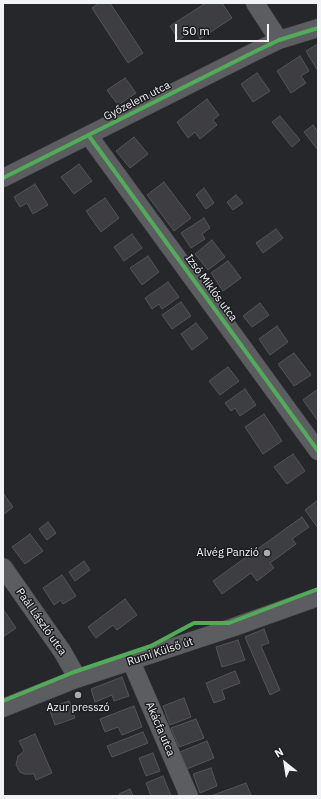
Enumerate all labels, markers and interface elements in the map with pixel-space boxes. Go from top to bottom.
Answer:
scale bar [177,16,271,42]
text: 50 m [182,23,210,38]
street label: Győzelem utca [102,79,172,123]
street label: Izsó Miklós utca [182,252,240,324]
place label: Alvég Panzió [197,546,259,560]
marker: Alvég Panzió [262,548,272,558]
street label: Paál László utca [13,586,69,658]
street label: Rumi Külső út [125,635,195,669]
marker: Azur presszó [73,690,83,700]
street label: Akácfa utca [143,700,177,758]
place label: Azur presszó [46,701,110,715]
north arrow [265,743,305,783]
text: N [272,745,286,761]

